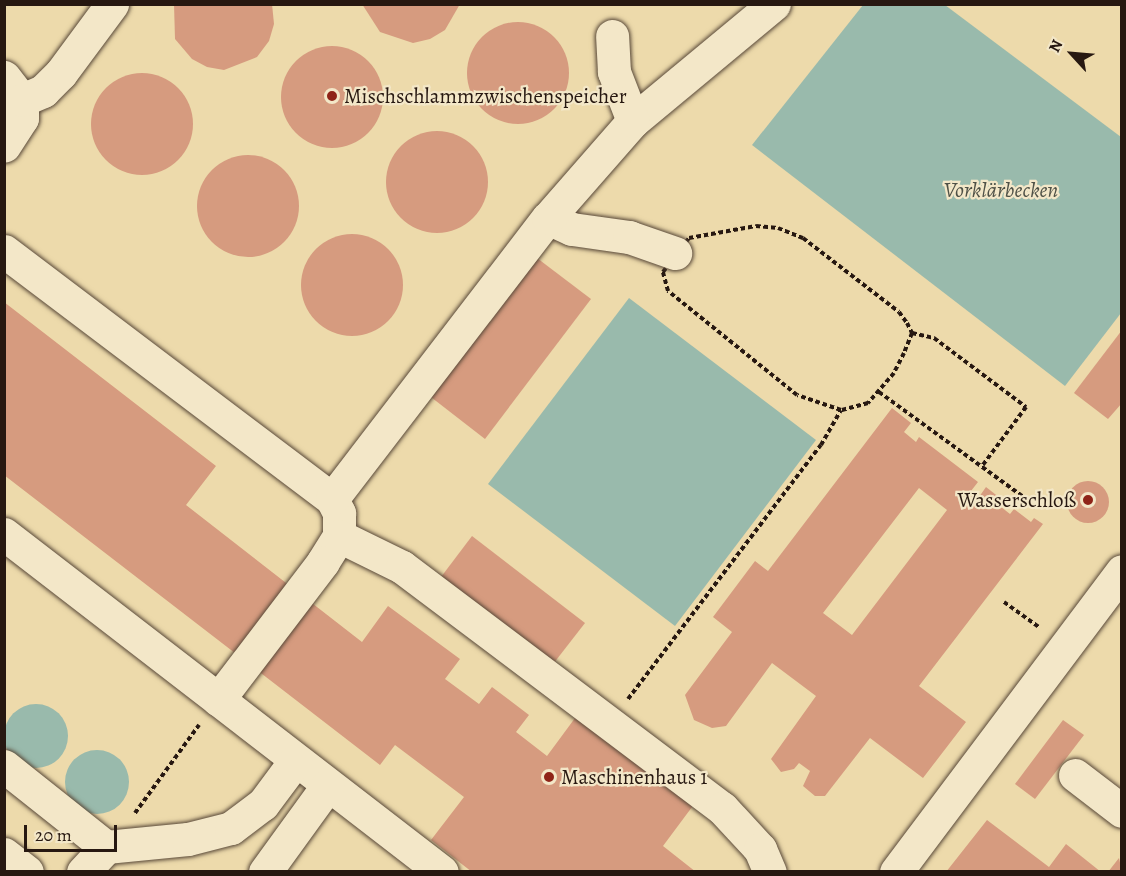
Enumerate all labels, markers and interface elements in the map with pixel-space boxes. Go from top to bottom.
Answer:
north arrow [1042,24,1102,84]
text: N [1043,36,1068,56]
place label: Mischschlammzwischenspeicher [344,83,627,109]
marker: Mischschlammzwischenspeicher [325,89,339,103]
water label: Vorklärbecken [944,178,1058,204]
place label: Wasserschloß [957,487,1076,513]
marker: Wasserschloß [1081,493,1095,507]
place label: Maschinenhaus 1 [561,764,707,790]
marker: Maschinenhaus 1 [542,770,556,784]
scale bar [27,813,120,851]
text: 20 m [35,823,72,847]

